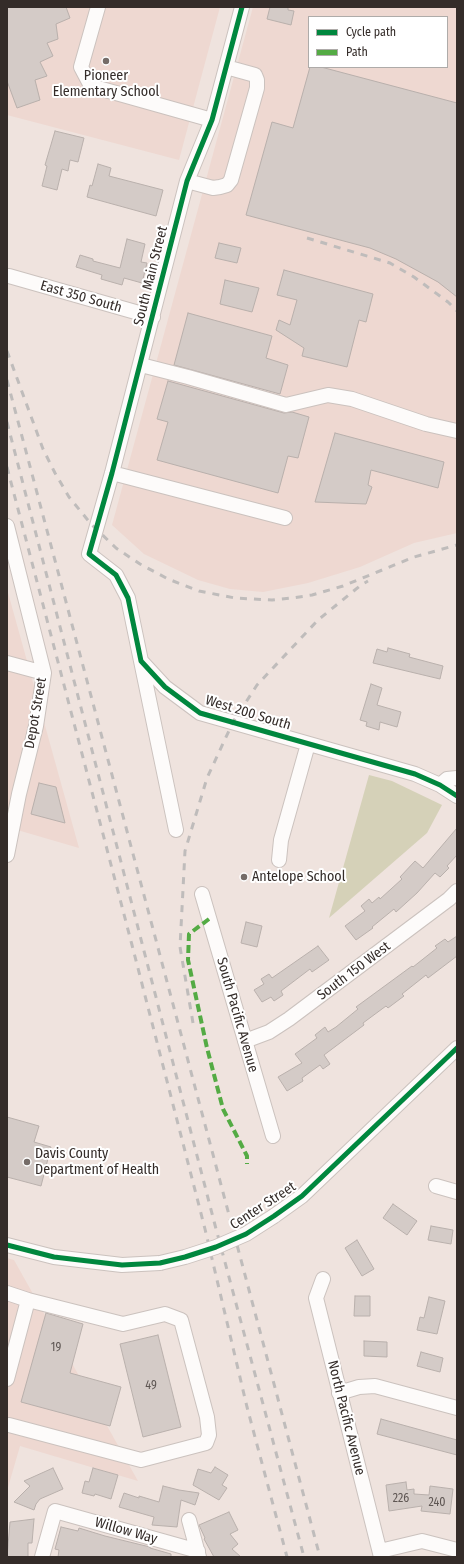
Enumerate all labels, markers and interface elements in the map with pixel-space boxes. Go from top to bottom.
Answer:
legend [308,16,448,68]
text: Cycle path [346,25,396,39]
text: Path [346,45,368,59]
marker: Pioneer Elementary School [101,56,111,66]
place label: Pioneer Elementary School [53,68,159,100]
street label: South Main Street [130,224,172,328]
street label: East 350 South [38,277,124,317]
street label: Depot Street [21,676,51,750]
street label: West 200 South [203,692,293,734]
place label: Antelope School [252,869,345,885]
marker: Antelope School [239,872,249,882]
street label: South 150 West [314,938,394,1004]
street label: South Pacific Avenue [213,956,261,1074]
place label: Davis County Department of Health [35,1146,159,1178]
marker: Davis County Department of Health [22,1157,32,1167]
street label: Center Street [227,1179,299,1233]
house number: 19 [51,1341,61,1355]
street label: North Pacific Avenue [324,1359,368,1477]
house number: 49 [145,1379,157,1393]
house number: 226 [393,1492,409,1506]
house number: 240 [428,1496,446,1510]
street label: Willow Way [93,1514,159,1548]

